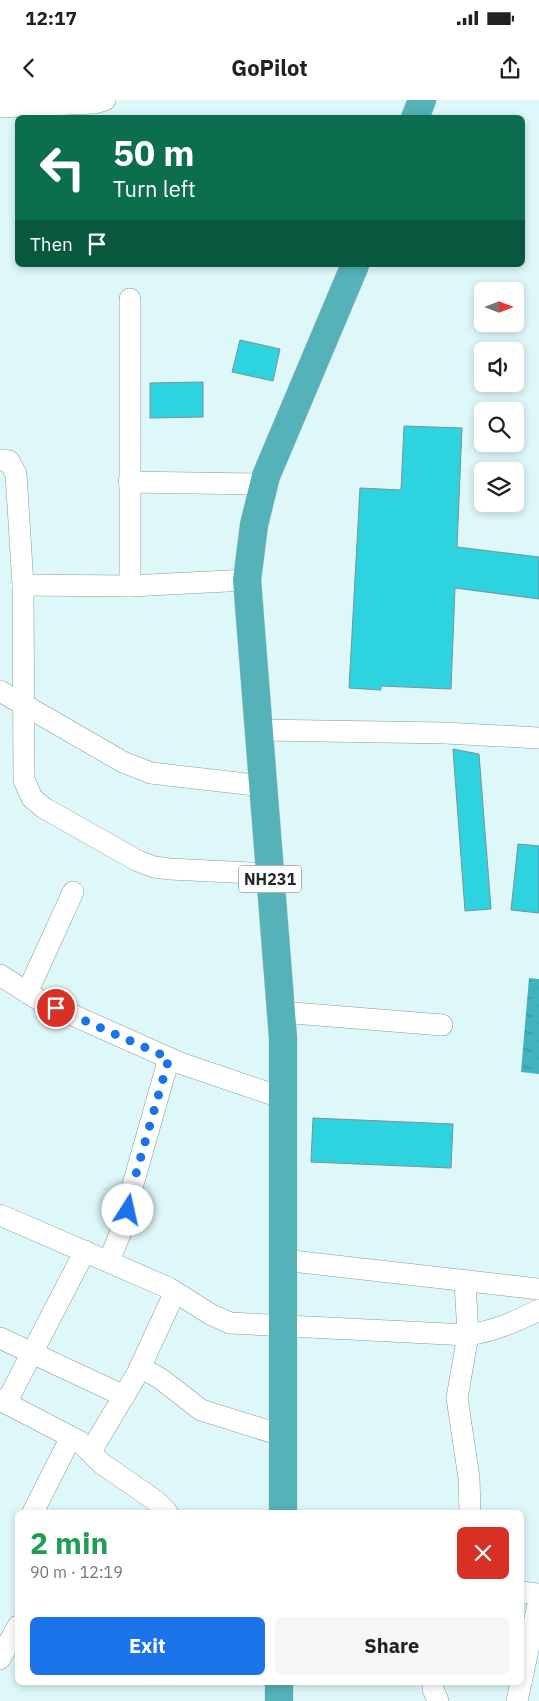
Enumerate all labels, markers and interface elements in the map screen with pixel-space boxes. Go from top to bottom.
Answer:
text: 12:17 [25,6,77,30]
text: GoPilot [231,53,308,82]
icon: back [15,54,43,82]
icon: share [496,54,524,82]
text: 50 m [113,130,195,176]
icon: left [30,135,95,200]
text: Turn left [113,174,196,203]
icon: arrive [83,230,111,258]
text: Then [30,232,73,256]
north arrow [474,282,524,332]
map controls [474,282,524,512]
button: sound [474,342,524,392]
button: search [474,402,524,452]
button: layers [474,462,524,512]
road number: NH231 [239,866,301,892]
pin [35,987,77,1029]
icon: arrive [42,994,70,1022]
position arrow [101,1183,153,1235]
text: 2 min [30,1523,108,1562]
button: close [457,1527,509,1579]
text: 90 m · 12:19 [30,1562,123,1582]
button: Exit [30,1617,265,1675]
button: Share [275,1617,509,1675]

